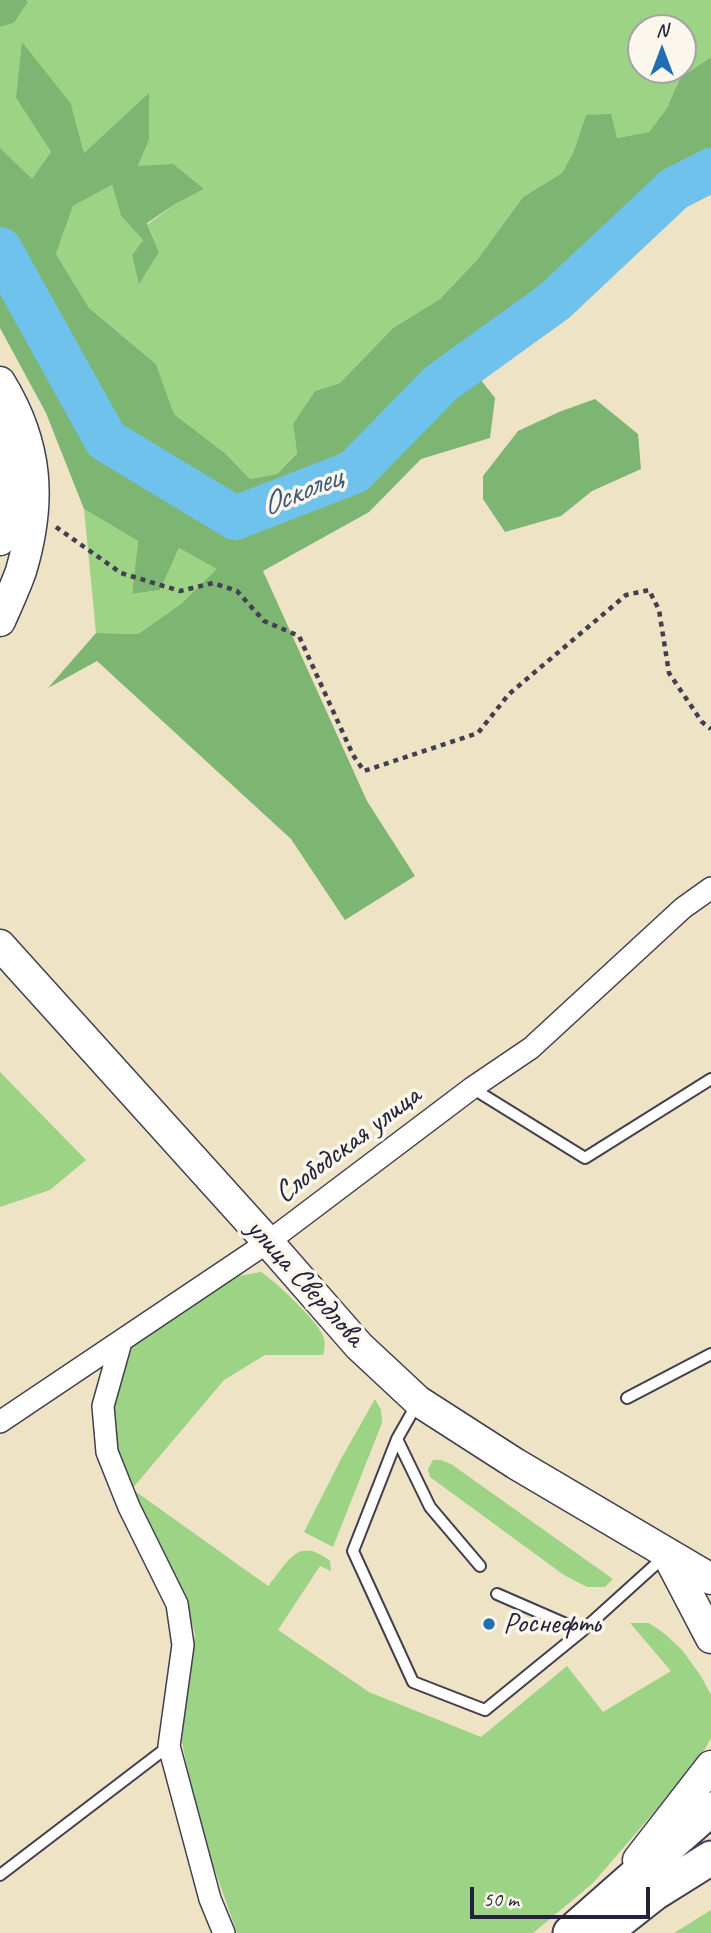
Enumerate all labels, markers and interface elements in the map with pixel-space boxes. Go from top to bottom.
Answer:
north arrow [627,14,697,84]
text: N [656,18,668,42]
water label: Осколец [256,459,348,525]
street label: Слободская улица [268,1078,428,1212]
street label: улица Свердлова [238,1211,372,1355]
place label: Роснефть [503,1606,600,1642]
marker: Роснефть [481,1616,497,1632]
scale bar [473,1874,653,1918]
text: 50 m [483,1886,519,1912]

